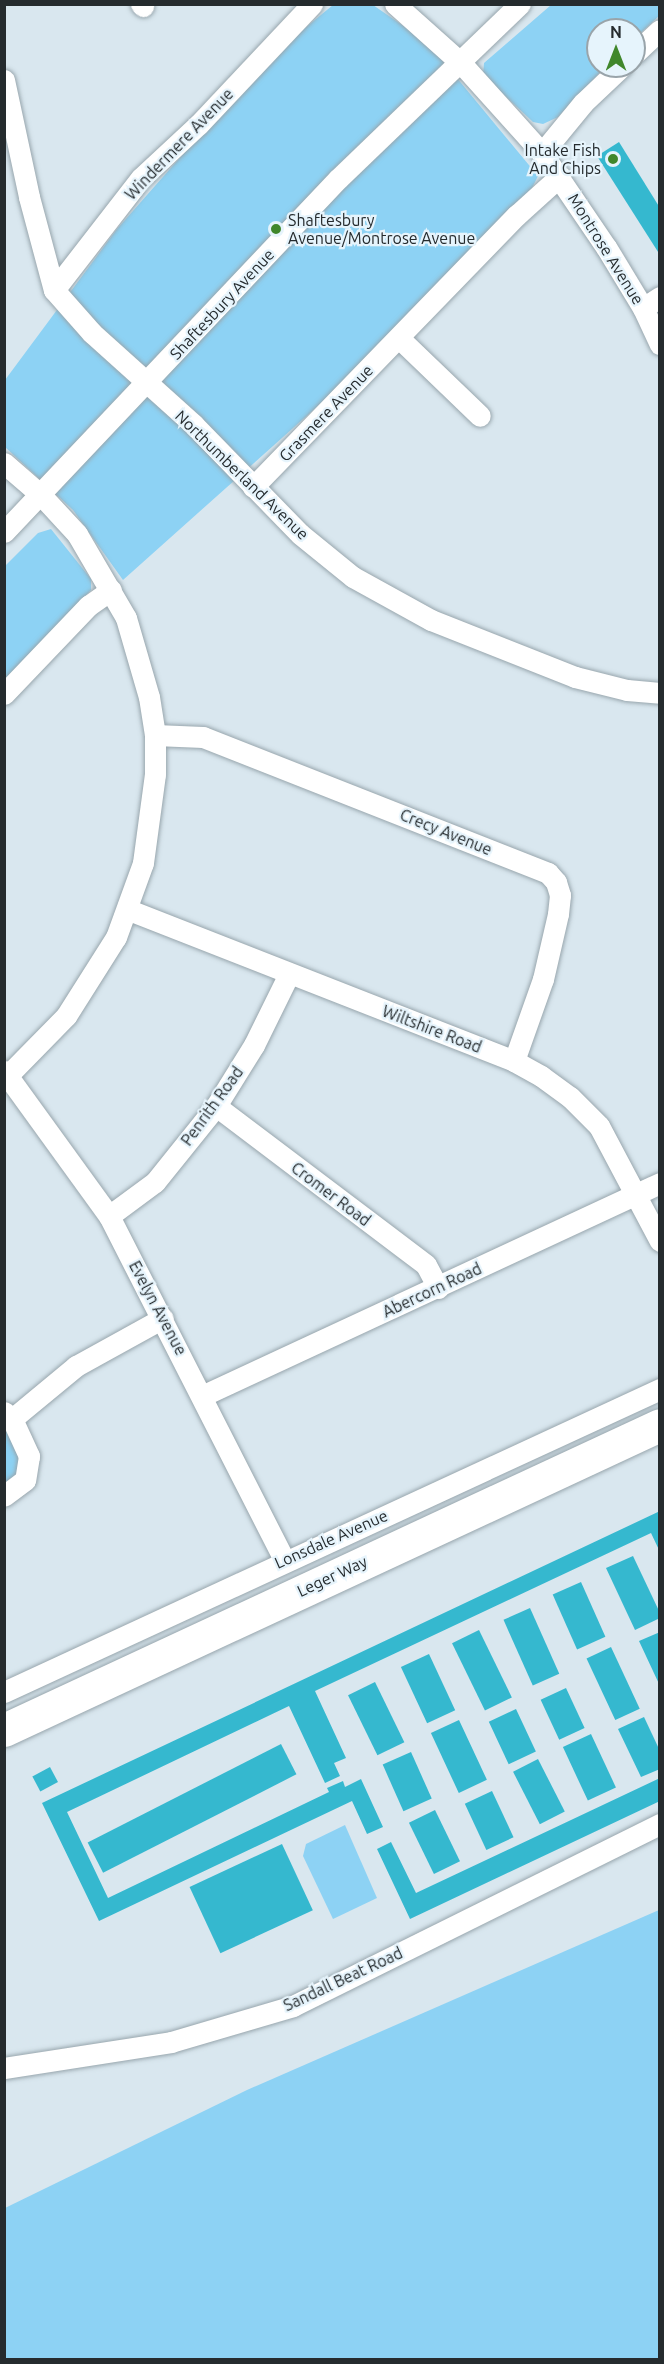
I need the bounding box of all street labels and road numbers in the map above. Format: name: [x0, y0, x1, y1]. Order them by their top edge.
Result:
street label: Windermere Avenue: [121, 84, 237, 204]
street label: Montrose Avenue: [564, 190, 648, 308]
street label: Shaftesbury Avenue: [166, 245, 278, 363]
street label: Grasmere Avenue: [275, 361, 377, 465]
street label: Northumberland Avenue: [171, 406, 313, 544]
street label: Crecy Avenue: [397, 805, 495, 859]
street label: Wiltshire Road: [380, 1001, 484, 1057]
street label: Penrith Road: [177, 1063, 247, 1149]
street label: Cromer Road: [288, 1158, 374, 1230]
street label: Evelyn Avenue: [125, 1258, 191, 1358]
street label: Abercorn Road: [379, 1259, 485, 1321]
street label: Lonsdale Avenue: [271, 1505, 391, 1573]
street label: Leger Way: [294, 1551, 370, 1601]
street label: Sandall Beat Road: [280, 1943, 406, 2015]

